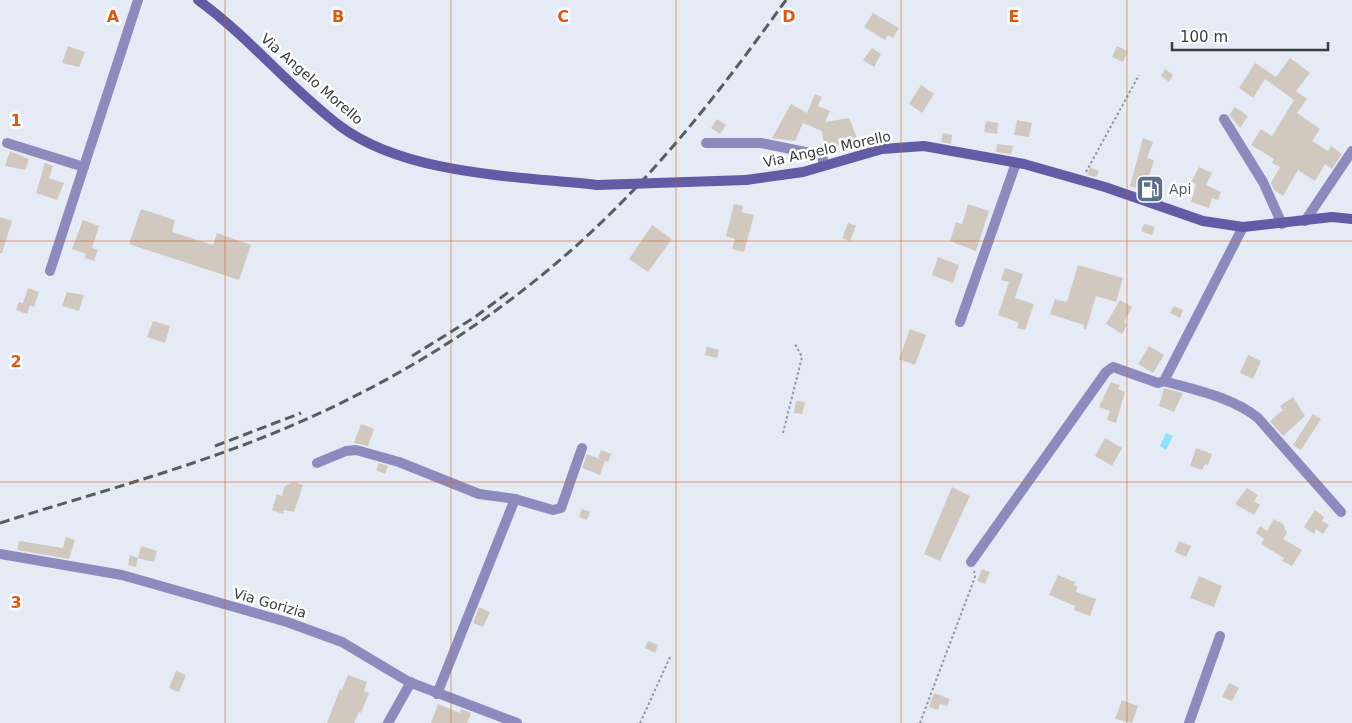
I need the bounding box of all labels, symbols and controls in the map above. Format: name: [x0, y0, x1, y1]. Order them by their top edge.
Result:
text: A: [107, 7, 120, 26]
text: B: [332, 7, 344, 26]
text: C: [557, 7, 569, 26]
text: D: [782, 7, 796, 26]
text: E: [1009, 7, 1019, 26]
scale bar: [1172, 20, 1328, 52]
text: 100 m: [1180, 28, 1228, 46]
street label: Via Angelo Morello: [258, 30, 366, 128]
text: 1: [10, 111, 22, 130]
street label: Via Angelo Morello: [762, 128, 892, 170]
fuel station icon: Api: [1135, 174, 1165, 204]
place label: Api: [1169, 181, 1191, 197]
text: 2: [10, 352, 22, 371]
street label: Via Gorizia: [232, 585, 308, 621]
text: 3: [10, 593, 22, 612]

